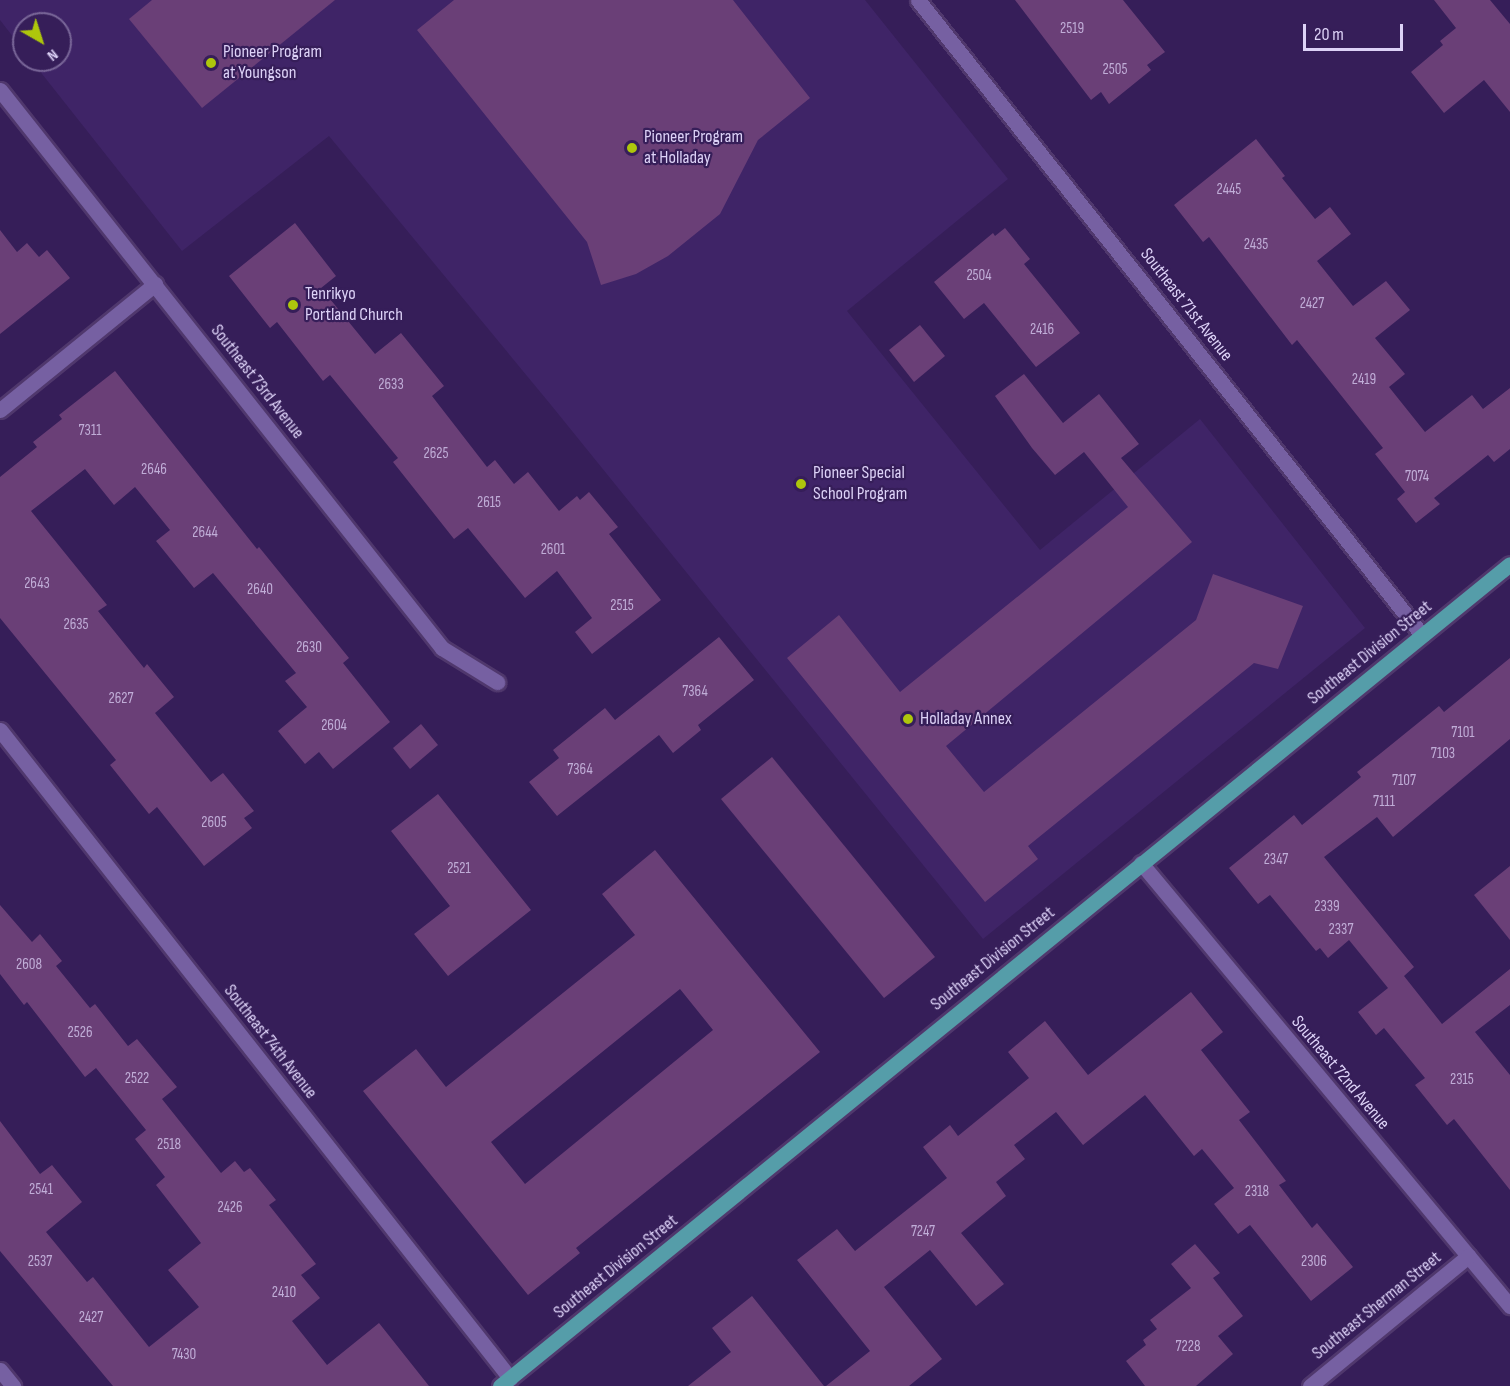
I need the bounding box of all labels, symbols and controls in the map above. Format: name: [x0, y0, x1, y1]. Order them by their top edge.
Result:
north arrow: [12, 12, 72, 72]
scale bar: [1306, 12, 1406, 50]
house number: 2519: [1060, 20, 1084, 38]
text: 20 m: [1314, 24, 1344, 45]
place label: Pioneer Program at Youngson: [223, 42, 322, 84]
text: N: [43, 45, 62, 65]
marker: Pioneer Program at Youngson: [204, 56, 218, 70]
house number: 2505: [1103, 61, 1127, 79]
place label: Pioneer Program at Holladay: [644, 127, 743, 170]
marker: Pioneer Program at Holladay: [625, 141, 639, 155]
house number: 2445: [1217, 181, 1241, 199]
house number: 2435: [1244, 236, 1268, 254]
street label: Southeast 71st Avenue: [1135, 244, 1237, 366]
house number: 2504: [966, 267, 992, 285]
place label: Tenrikyo Portland Church: [305, 284, 403, 326]
house number: 2427: [1300, 295, 1324, 313]
marker: Tenrikyo Portland Church: [286, 298, 300, 312]
street label: Southeast 73rd Avenue: [206, 321, 308, 443]
house number: 2416: [1030, 321, 1054, 339]
house number: 2419: [1352, 371, 1376, 389]
house number: 2633: [378, 376, 404, 394]
house number: 7311: [79, 422, 101, 440]
house number: 2625: [423, 445, 449, 463]
house number: 2646: [141, 461, 167, 479]
place label: Pioneer Special School Program: [813, 463, 907, 506]
house number: 7074: [1405, 468, 1429, 486]
marker: Pioneer Special School Program: [794, 477, 808, 491]
house number: 2615: [477, 494, 501, 512]
house number: 2644: [192, 524, 218, 542]
house number: 2601: [541, 541, 565, 559]
house number: 2643: [24, 575, 50, 593]
house number: 2640: [247, 581, 273, 599]
street label: Southeast Division Street: [1304, 596, 1436, 710]
house number: 2515: [610, 597, 634, 615]
house number: 2635: [63, 616, 89, 634]
house number: 2630: [296, 639, 322, 657]
house number: 7364: [682, 683, 708, 701]
house number: 2627: [108, 690, 134, 708]
place label: Holladay Annex: [920, 708, 1012, 730]
marker: Holladay Annex: [901, 712, 915, 726]
house number: 2604: [321, 717, 347, 735]
house number: 7101: [1451, 724, 1475, 742]
house number: 7103: [1431, 745, 1455, 763]
house number: 7364: [567, 761, 593, 779]
house number: 7107: [1392, 772, 1416, 790]
house number: 7111: [1373, 793, 1395, 811]
house number: 2605: [201, 814, 227, 832]
house number: 2347: [1264, 851, 1288, 869]
house number: 2521: [447, 860, 471, 878]
house number: 2339: [1314, 898, 1340, 916]
street label: Southeast Division Street: [927, 902, 1059, 1016]
house number: 2337: [1329, 921, 1353, 939]
house number: 2608: [16, 956, 42, 974]
street label: Southeast 74th Avenue: [219, 981, 321, 1103]
street label: Southeast 72nd Avenue: [1286, 1012, 1394, 1134]
house number: 2526: [68, 1024, 92, 1042]
house number: 2522: [125, 1070, 149, 1088]
house number: 2315: [1450, 1071, 1474, 1089]
house number: 2518: [157, 1136, 181, 1154]
house number: 2541: [29, 1181, 53, 1199]
house number: 2318: [1245, 1183, 1269, 1201]
house number: 2426: [217, 1199, 243, 1217]
street label: Southeast Division Street: [550, 1210, 682, 1324]
house number: 7247: [911, 1223, 935, 1241]
street label: Southeast Sherman Street: [1308, 1247, 1446, 1365]
house number: 2537: [28, 1253, 52, 1271]
house number: 2306: [1301, 1253, 1327, 1271]
house number: 2410: [272, 1284, 296, 1302]
house number: 2427: [79, 1309, 103, 1327]
house number: 7228: [1176, 1338, 1200, 1356]
house number: 7430: [172, 1346, 196, 1364]

